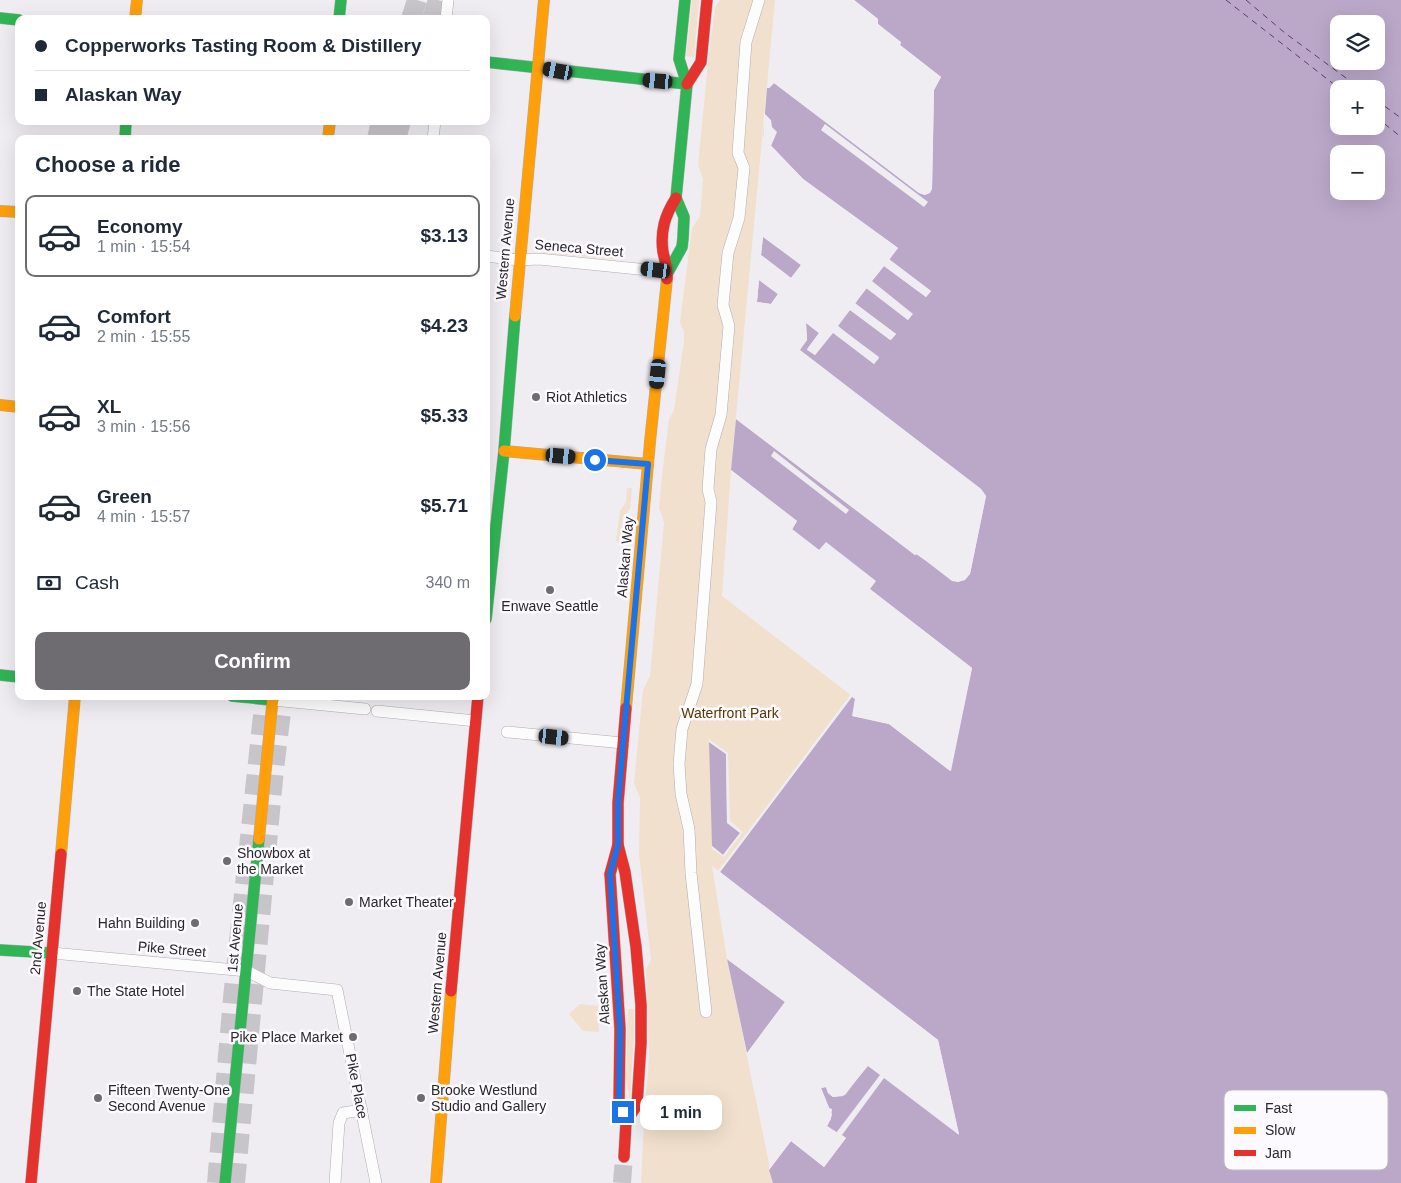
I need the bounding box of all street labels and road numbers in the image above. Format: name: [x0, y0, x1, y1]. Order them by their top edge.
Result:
street label: Western Avenue: [493, 197, 517, 301]
street label: Seneca Street: [534, 236, 624, 260]
street label: Alaskan Way: [613, 516, 637, 598]
street label: 2nd Avenue: [27, 900, 49, 975]
street label: 1st Avenue: [224, 903, 246, 973]
street label: Western Avenue: [425, 931, 449, 1035]
street label: Pike Street: [137, 938, 207, 960]
street label: Alaskan Way: [591, 943, 613, 1025]
street label: Pike Place: [343, 1052, 371, 1120]

